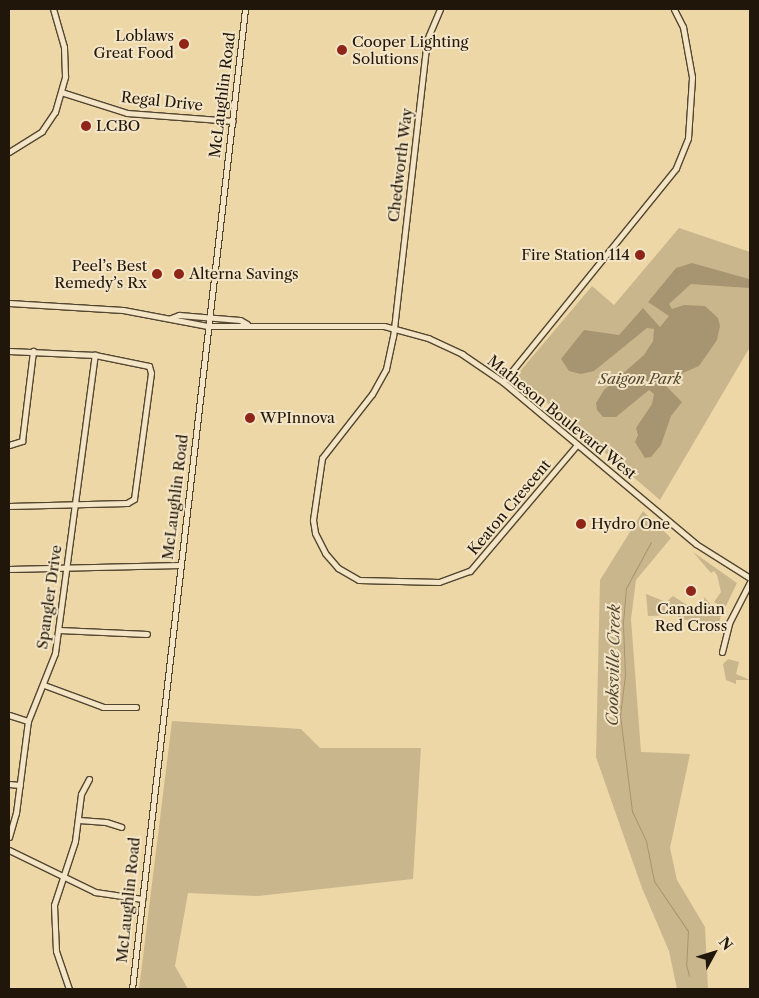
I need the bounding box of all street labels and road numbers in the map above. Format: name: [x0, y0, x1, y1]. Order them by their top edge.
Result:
street label: McLaughlin Road: [205, 31, 239, 159]
street label: Regal Drive: [120, 88, 204, 114]
street label: Chedworth Way: [384, 107, 416, 223]
street label: Matheson Boulevard West: [484, 351, 640, 483]
street label: McLaughlin Road: [158, 433, 192, 561]
street label: Keaton Crescent: [464, 456, 554, 558]
street label: Spangler Drive: [33, 543, 65, 651]
street label: McLaughlin Road: [112, 836, 144, 964]

